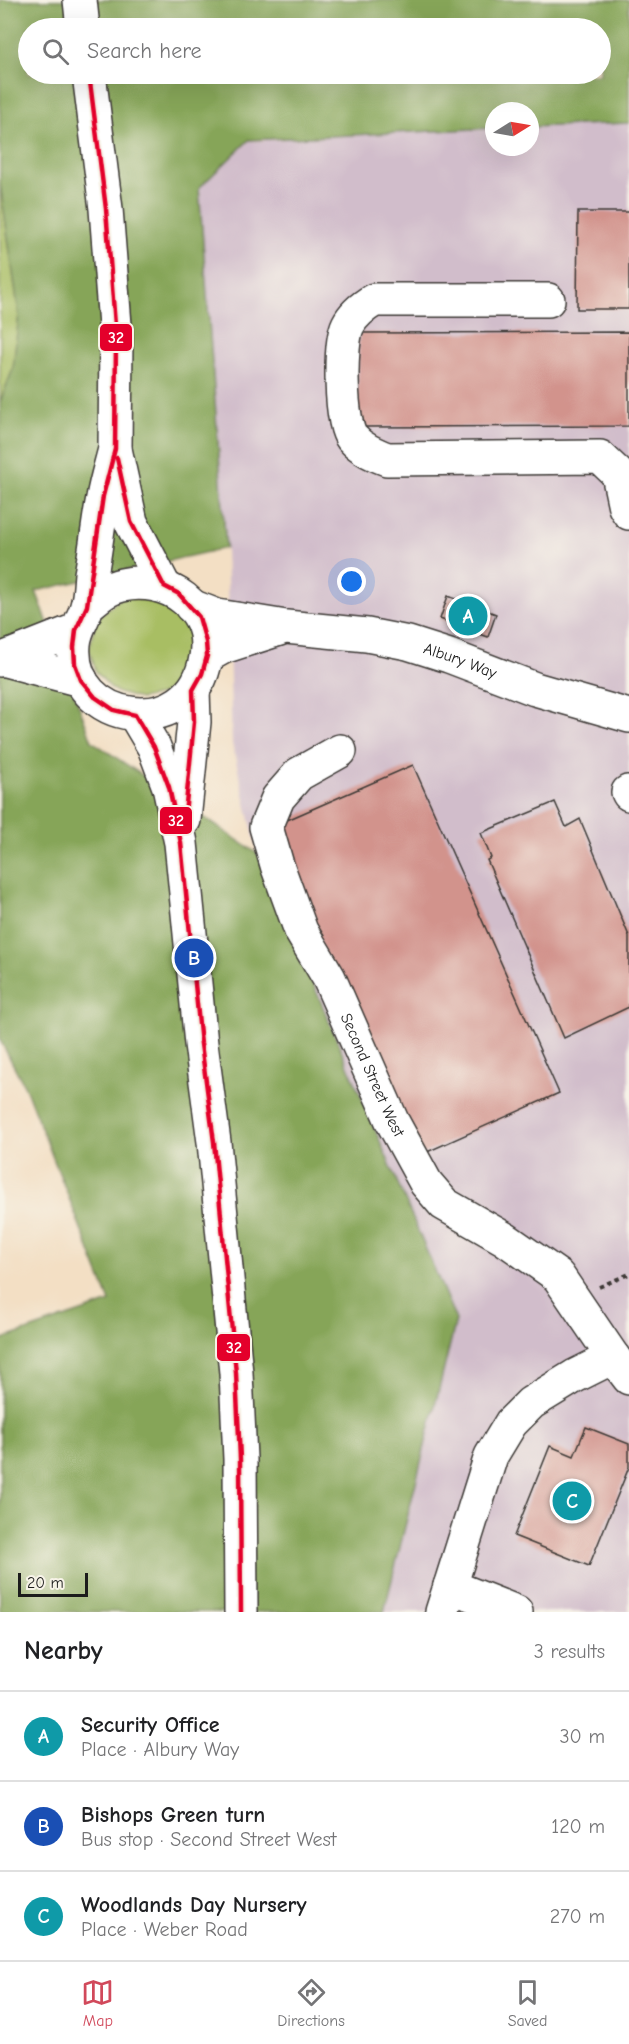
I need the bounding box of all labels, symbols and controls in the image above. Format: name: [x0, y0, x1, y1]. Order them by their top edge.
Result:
search box: [18, 18, 611, 84]
icon: search: [39, 35, 72, 68]
text: Search here: [87, 38, 202, 64]
north arrow: [485, 102, 539, 156]
line badge: 32: [99, 323, 133, 352]
text: 32: [108, 329, 124, 347]
your location: [337, 567, 366, 596]
pin: A: [448, 594, 488, 638]
street label: Albury Way: [421, 639, 500, 683]
line badge: 32: [159, 806, 193, 835]
text: 32: [168, 812, 184, 830]
pin: B: [174, 936, 214, 980]
street label: Second Street West: [337, 1011, 408, 1140]
line badge: 32: [216, 1333, 251, 1362]
text: 32: [226, 1339, 242, 1357]
pin: C: [552, 1478, 592, 1524]
scale bar: [18, 1570, 88, 1598]
text: 20 m: [27, 1574, 64, 1592]
text: Nearby: [24, 1636, 103, 1666]
text: 3 results: [534, 1640, 605, 1663]
text: Security Office: [81, 1712, 220, 1738]
text: A: [38, 1725, 49, 1748]
text: 30 m: [559, 1725, 605, 1748]
text: Place · Albury Way: [81, 1738, 239, 1761]
text: Bishops Green turn: [81, 1802, 265, 1828]
text: B: [37, 1815, 50, 1838]
text: 120 m: [551, 1815, 605, 1838]
text: Bus stop · Second Street West: [81, 1828, 337, 1851]
text: Woodlands Day Nursery: [81, 1892, 306, 1918]
text: C: [37, 1905, 50, 1928]
text: 270 m: [550, 1905, 605, 1928]
text: Place · Weber Road: [81, 1918, 248, 1941]
tab: Map: [81, 1976, 114, 2030]
tab: Directions: [277, 1976, 345, 2030]
tab: Saved: [508, 1976, 548, 2030]

